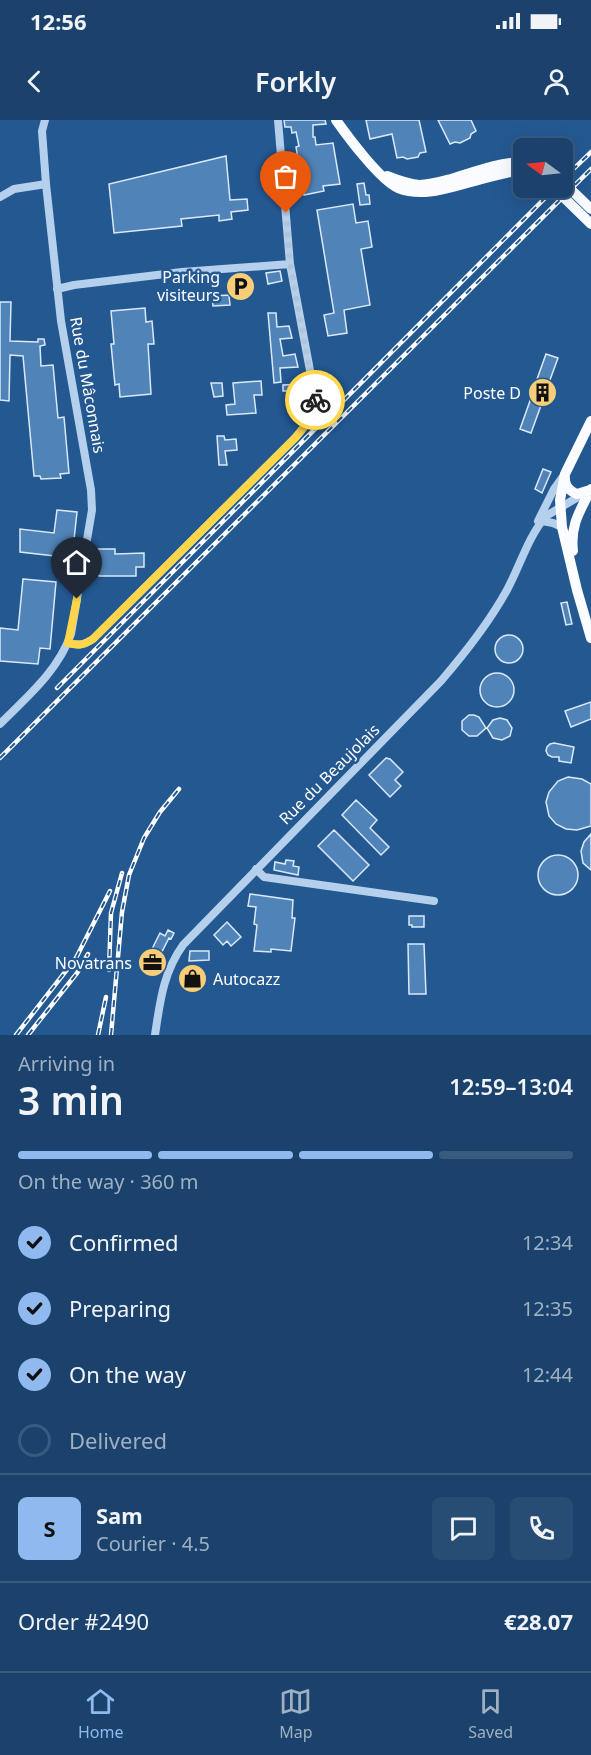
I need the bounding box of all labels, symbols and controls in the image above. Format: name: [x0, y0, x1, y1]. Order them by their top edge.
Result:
text: 12:56: [30, 6, 87, 36]
text: Forkly: [255, 63, 336, 100]
icon: back: [18, 65, 51, 98]
icon: person: [540, 65, 573, 98]
north arrow: [513, 138, 573, 198]
map controls: [513, 138, 573, 198]
pin: [260, 151, 311, 213]
icon: bag: [269, 160, 302, 193]
place label: Parking visiteurs: [157, 266, 220, 306]
parking icon: Parking visiteurs: [225, 270, 257, 302]
street label: Rue du Mâconnais: [65, 315, 111, 455]
courier: [285, 370, 345, 430]
building icon: Poste D: [526, 377, 558, 409]
place label: Poste D: [463, 382, 521, 404]
icon: bike: [299, 384, 332, 417]
pin: [51, 537, 102, 599]
icon: home: [60, 546, 93, 579]
street label: Rue du Beaujolais: [274, 719, 384, 829]
office icon: Novatrans: [137, 947, 169, 979]
place label: Novatrans: [55, 952, 132, 974]
shop icon: Autocazz: [176, 963, 208, 995]
place label: Autocazz: [213, 968, 280, 990]
text: Arriving in: [18, 1050, 115, 1077]
text: 12:59–13:04: [449, 1071, 573, 1101]
text: 3 min: [18, 1073, 124, 1126]
text: On the way · 360 m: [18, 1168, 198, 1195]
icon: check: [18, 1226, 51, 1259]
text: Confirmed: [69, 1227, 179, 1257]
text: 12:34: [522, 1229, 573, 1256]
icon: check: [18, 1292, 51, 1325]
text: Preparing: [69, 1293, 171, 1323]
text: 12:35: [522, 1295, 573, 1322]
icon: check: [18, 1358, 51, 1391]
text: On the way: [69, 1359, 186, 1389]
text: 12:44: [522, 1361, 573, 1388]
text: Delivered: [69, 1425, 167, 1455]
button: chat: [432, 1497, 495, 1560]
button: phone: [510, 1497, 573, 1560]
text: Sam: [96, 1500, 143, 1530]
text: S: [43, 1513, 56, 1543]
text: Courier · 4.5: [96, 1530, 210, 1557]
text: Order #2490: [18, 1606, 149, 1636]
text: €28.07: [504, 1606, 573, 1636]
tab: Home: [78, 1685, 123, 1743]
tab: Map: [279, 1685, 313, 1743]
tab: Saved: [468, 1685, 513, 1743]

